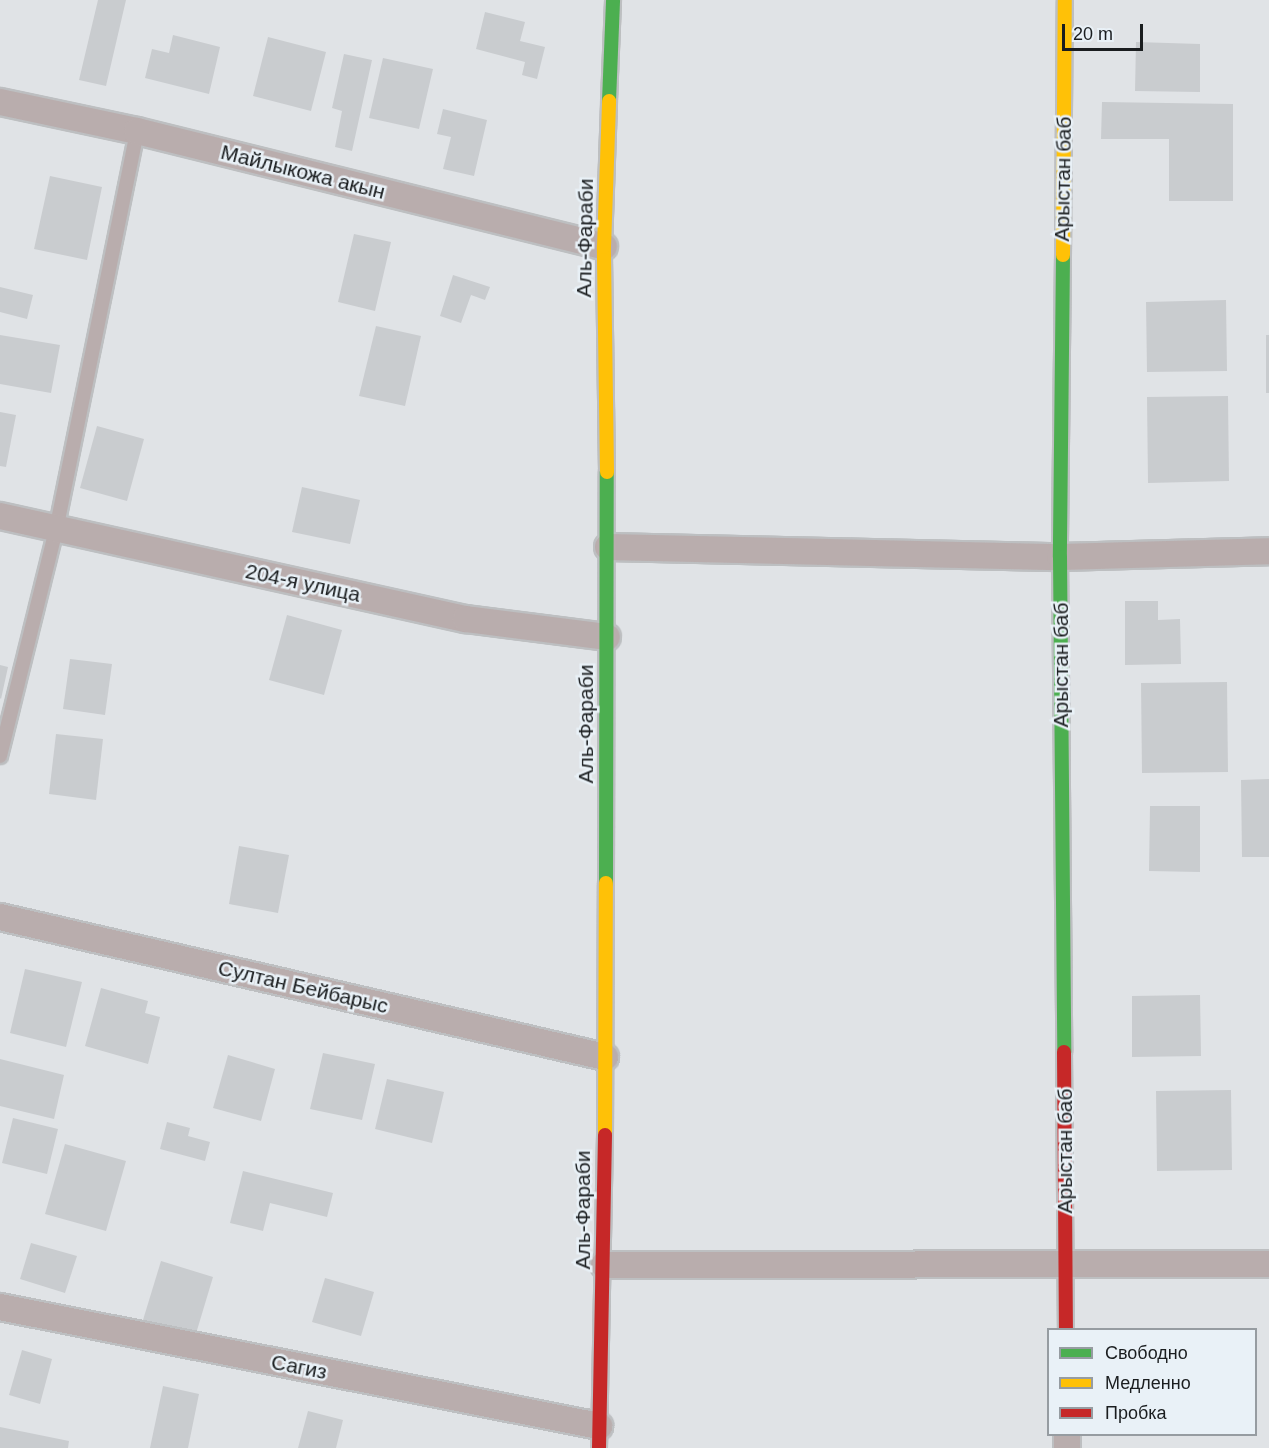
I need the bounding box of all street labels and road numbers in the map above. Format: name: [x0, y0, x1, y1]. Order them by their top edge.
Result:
street label: Арыстан баб: [1049, 116, 1077, 242]
street label: Майлыкожа акын: [218, 139, 388, 205]
street label: Аль-Фараби: [571, 178, 599, 298]
street label: 204-я улица: [243, 559, 363, 607]
street label: Арыстан баб: [1048, 602, 1074, 728]
street label: Аль-Фараби: [573, 665, 599, 783]
street label: Султан Бейбарыс: [216, 955, 390, 1019]
street label: Арыстан баб: [1052, 1088, 1078, 1214]
street label: Аль-Фараби: [570, 1151, 596, 1269]
street label: Сагиз: [269, 1349, 329, 1385]

